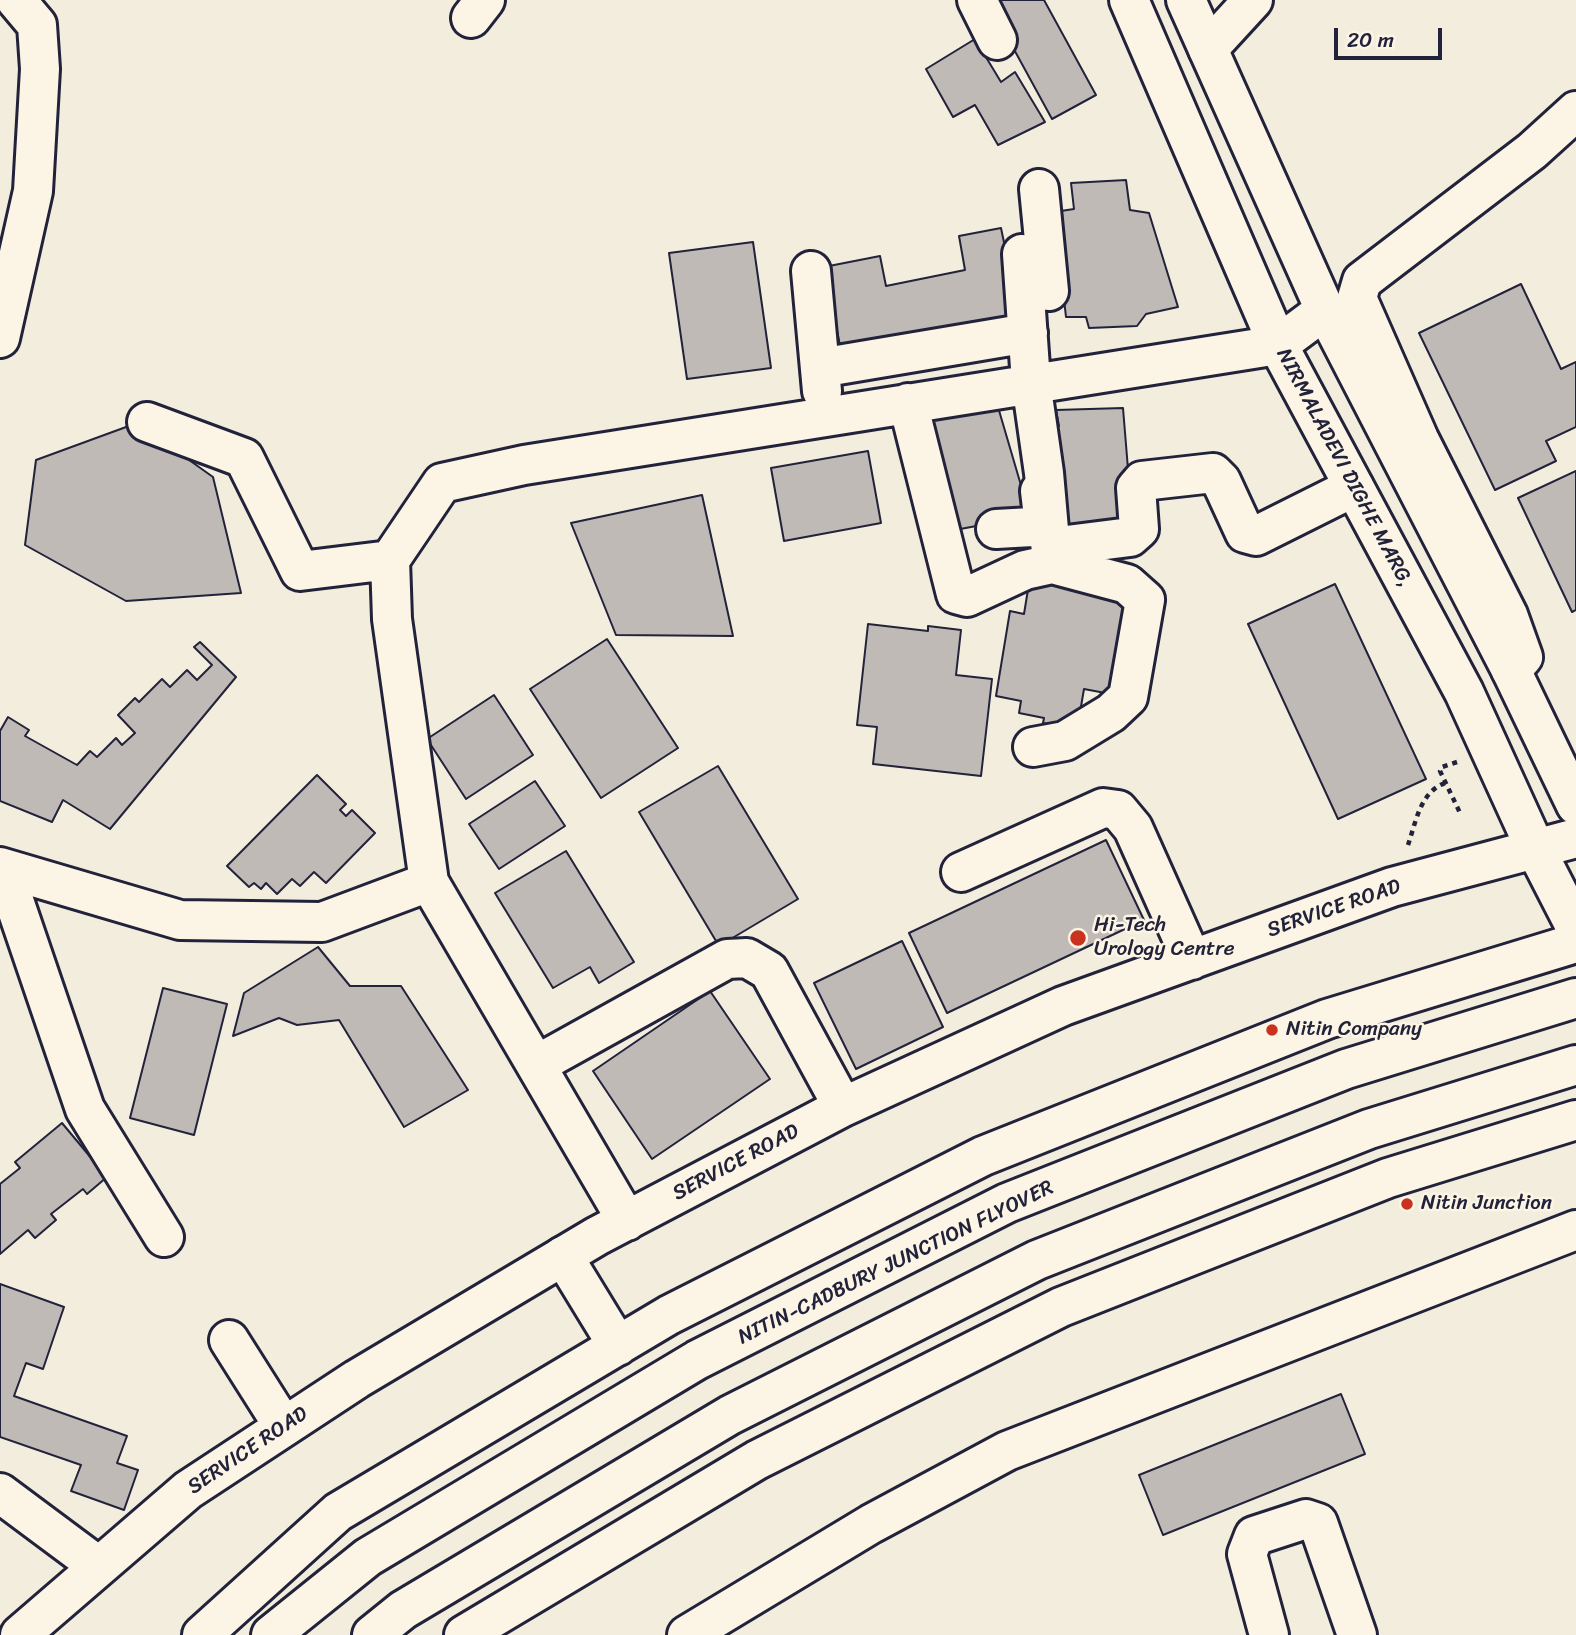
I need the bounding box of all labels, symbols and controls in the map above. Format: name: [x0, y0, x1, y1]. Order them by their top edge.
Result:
scale bar: [1338, 14, 1446, 58]
text: 20 m: [1347, 21, 1394, 59]
street label: NIRMALADEVI DIGHE MARG,: [1270, 344, 1418, 592]
street label: SERVICE ROAD: [1264, 874, 1404, 944]
place label: Hi-Tech Urology Centre: [1094, 913, 1235, 963]
marker: Hi-Tech Urology Centre: [1068, 928, 1088, 948]
place label: Nitin Company: [1286, 1017, 1422, 1043]
marker: Nitin Company: [1264, 1022, 1280, 1038]
street label: SERVICE ROAD: [669, 1119, 803, 1207]
street label: NITIN-CADBURY JUNCTION FLYOVER: [734, 1175, 1058, 1351]
place label: Nitin Junction: [1421, 1191, 1552, 1217]
marker: Nitin Junction: [1399, 1196, 1415, 1212]
street label: SERVICE ROAD: [183, 1402, 313, 1500]

